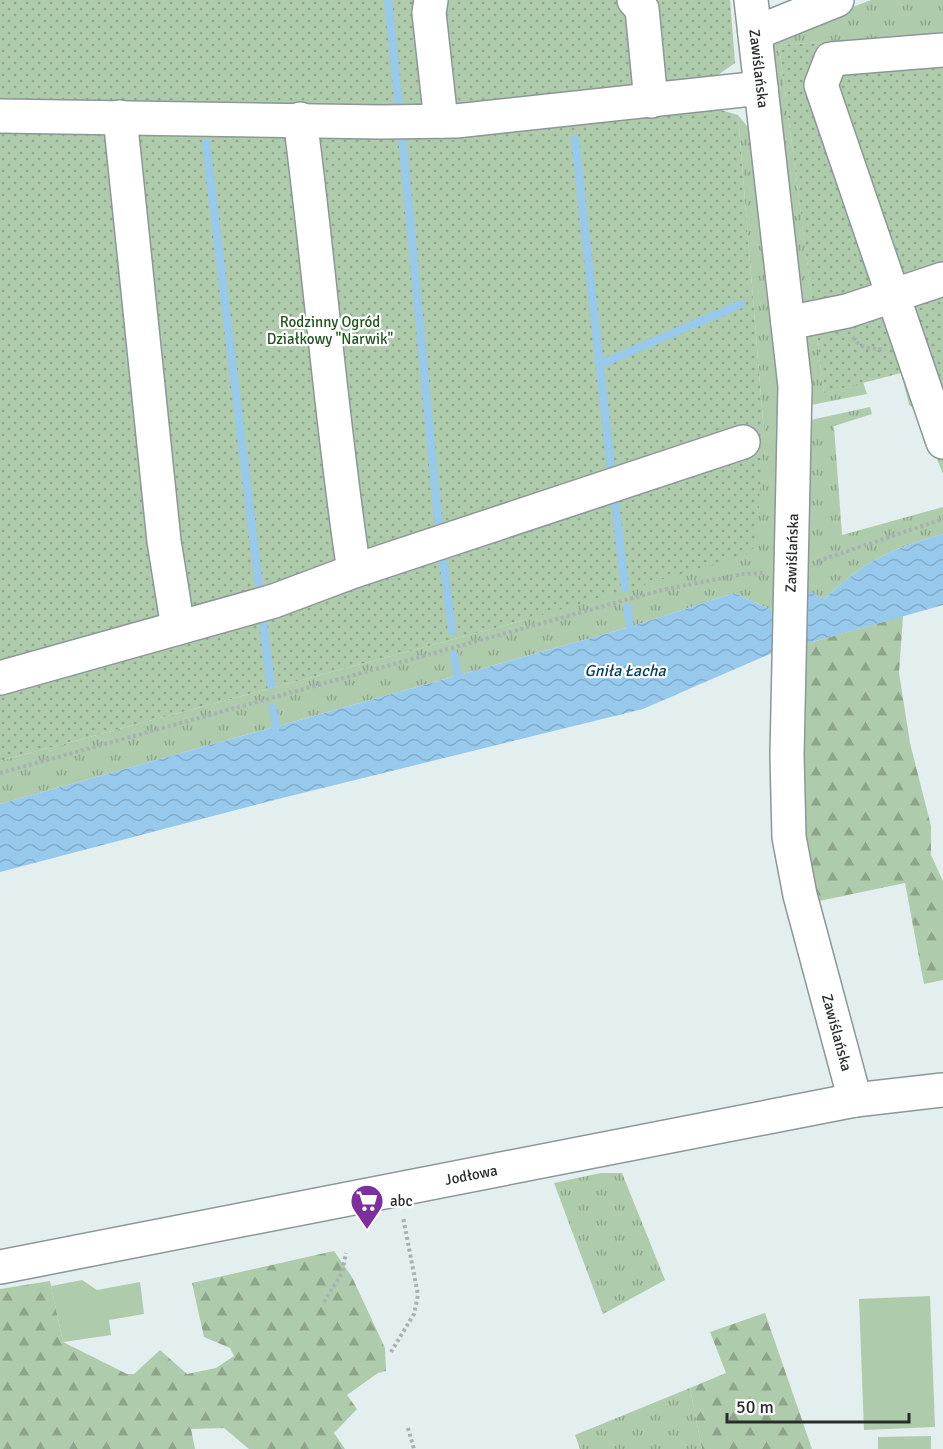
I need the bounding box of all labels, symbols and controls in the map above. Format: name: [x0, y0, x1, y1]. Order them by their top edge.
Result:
street label: Zawiślańska: [745, 28, 772, 109]
park label: Rodzinny Ogród Działkowy "Narwik": [267, 313, 394, 348]
street label: Zawiślańska: [782, 513, 802, 593]
water label: Gniła Łacha: [584, 661, 666, 681]
street label: Zawiślańska: [818, 992, 856, 1073]
street label: Jodłowa: [443, 1161, 499, 1189]
supermarket icon: abc: [349, 1183, 385, 1230]
place label: abc: [390, 1192, 413, 1210]
scale bar: [727, 1386, 908, 1424]
text: 50 m: [736, 1396, 774, 1418]

